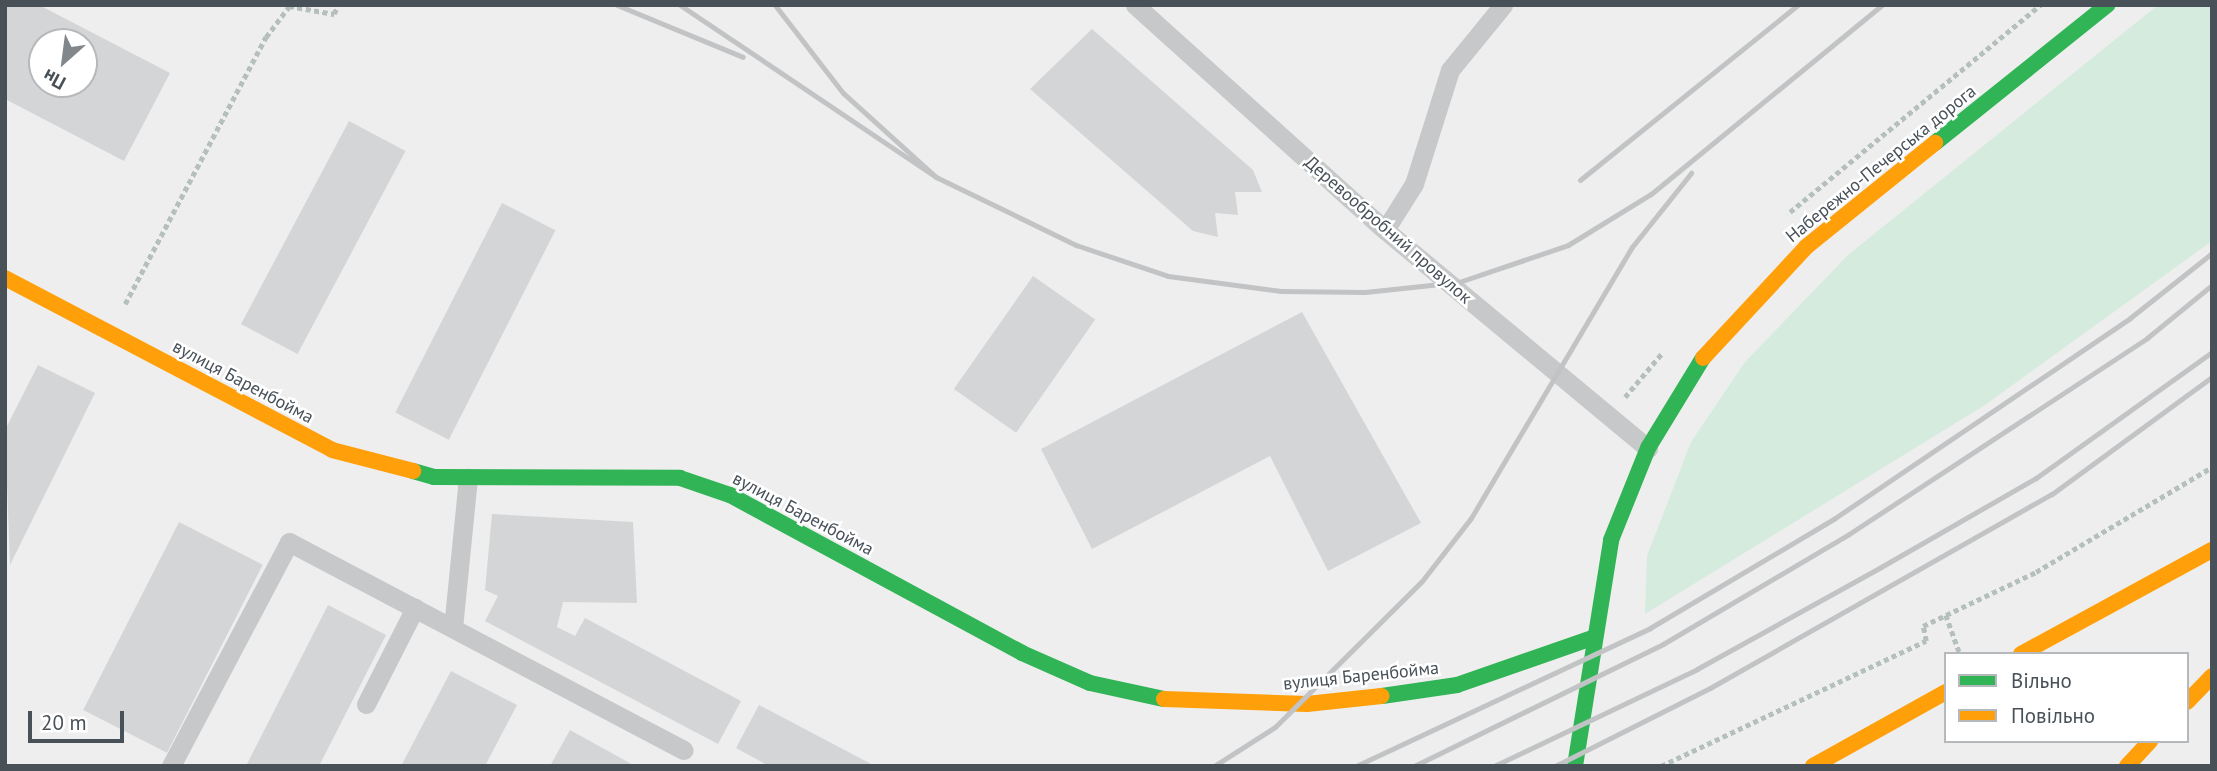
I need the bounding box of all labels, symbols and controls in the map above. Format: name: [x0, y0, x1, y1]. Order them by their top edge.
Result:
north arrow: [28, 28, 98, 98]
text: Пн: [39, 64, 70, 96]
street label: Набережно-Печерська дорога: [1782, 81, 1980, 247]
street label: Деревообробний провулок: [1300, 152, 1476, 308]
street label: вулиця Баренбойма: [169, 336, 317, 428]
street label: вулиця Баренбойма: [729, 468, 877, 560]
legend: [1944, 652, 2189, 743]
street label: вулиця Баренбойма: [1282, 657, 1440, 695]
text: Вільно: [2011, 667, 2072, 694]
scale bar: [32, 698, 128, 742]
text: Повільно: [2011, 702, 2095, 729]
text: 20 m: [41, 709, 87, 736]

